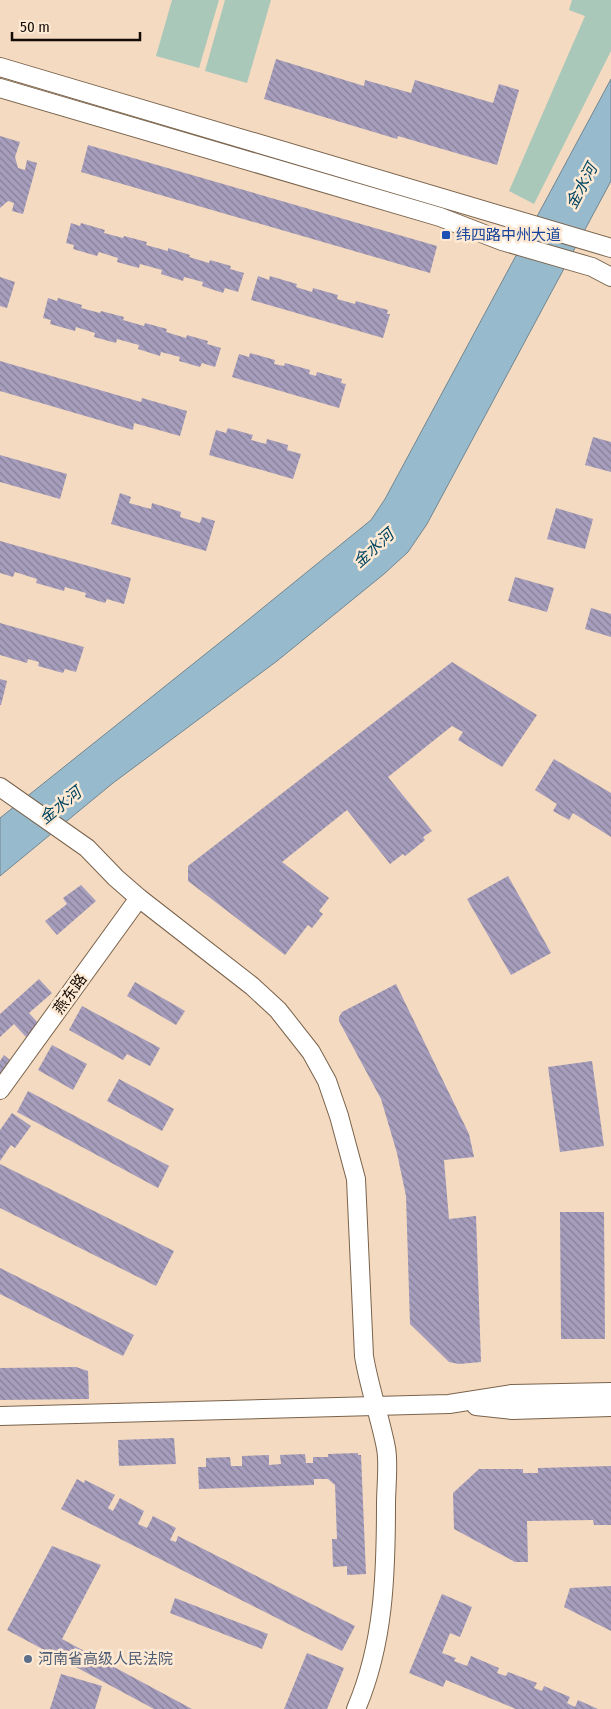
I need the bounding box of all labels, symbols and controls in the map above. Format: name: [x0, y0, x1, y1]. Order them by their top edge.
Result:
scale bar: [12, 10, 140, 42]
text: 50 m: [20, 18, 50, 36]
water label: 金水河: [562, 158, 603, 212]
place label: 纬四路中州大道: [456, 226, 561, 244]
marker: 纬四路中州大道: [440, 229, 452, 241]
water label: 金水河: [349, 523, 400, 571]
water label: 金水河: [36, 781, 87, 828]
street label: 燕东路: [49, 971, 91, 1017]
place label: 河南省高级人民法院: [38, 1650, 173, 1668]
marker: 河南省高级人民法院: [22, 1653, 34, 1665]

